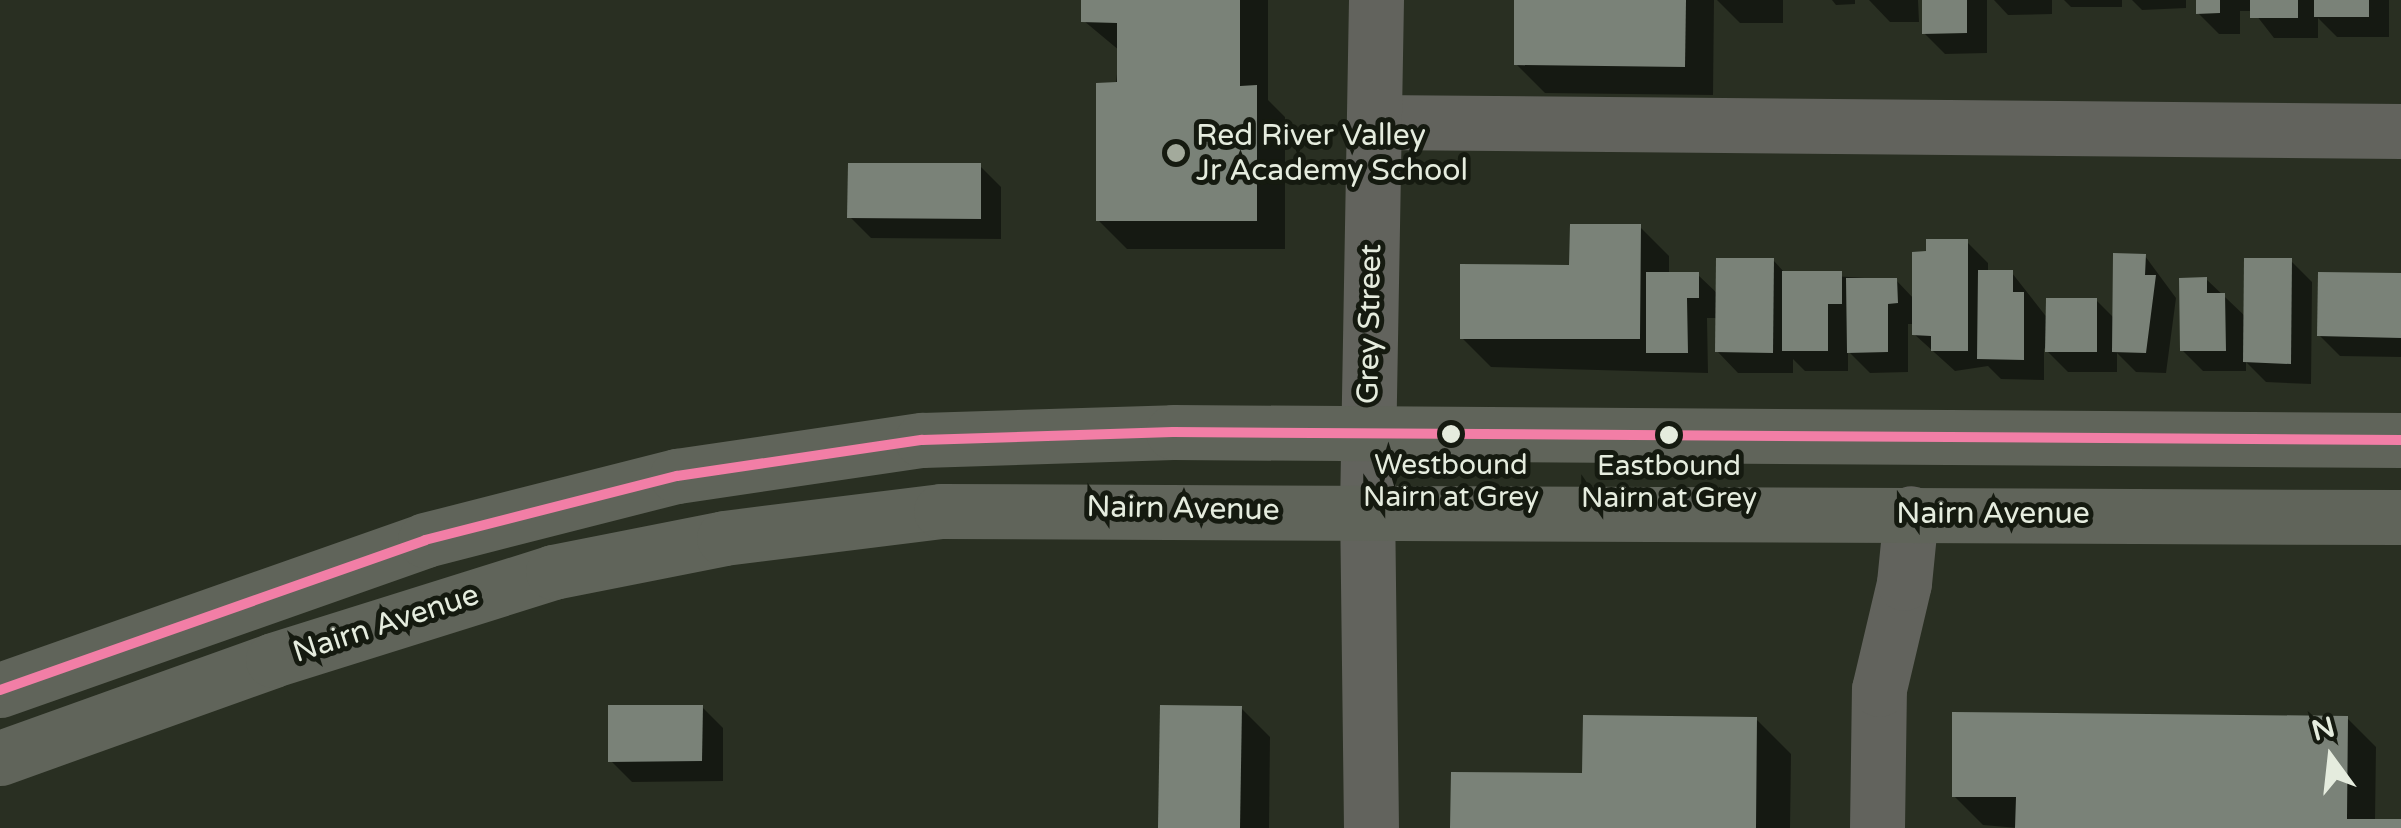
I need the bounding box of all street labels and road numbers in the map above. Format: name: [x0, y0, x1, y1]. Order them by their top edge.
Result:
street label: Grey Street: [1351, 244, 1389, 404]
street label: Nairn Avenue: [1086, 489, 1280, 529]
street label: Nairn Avenue: [1896, 496, 2090, 532]
street label: Nairn Avenue: [288, 577, 484, 671]

